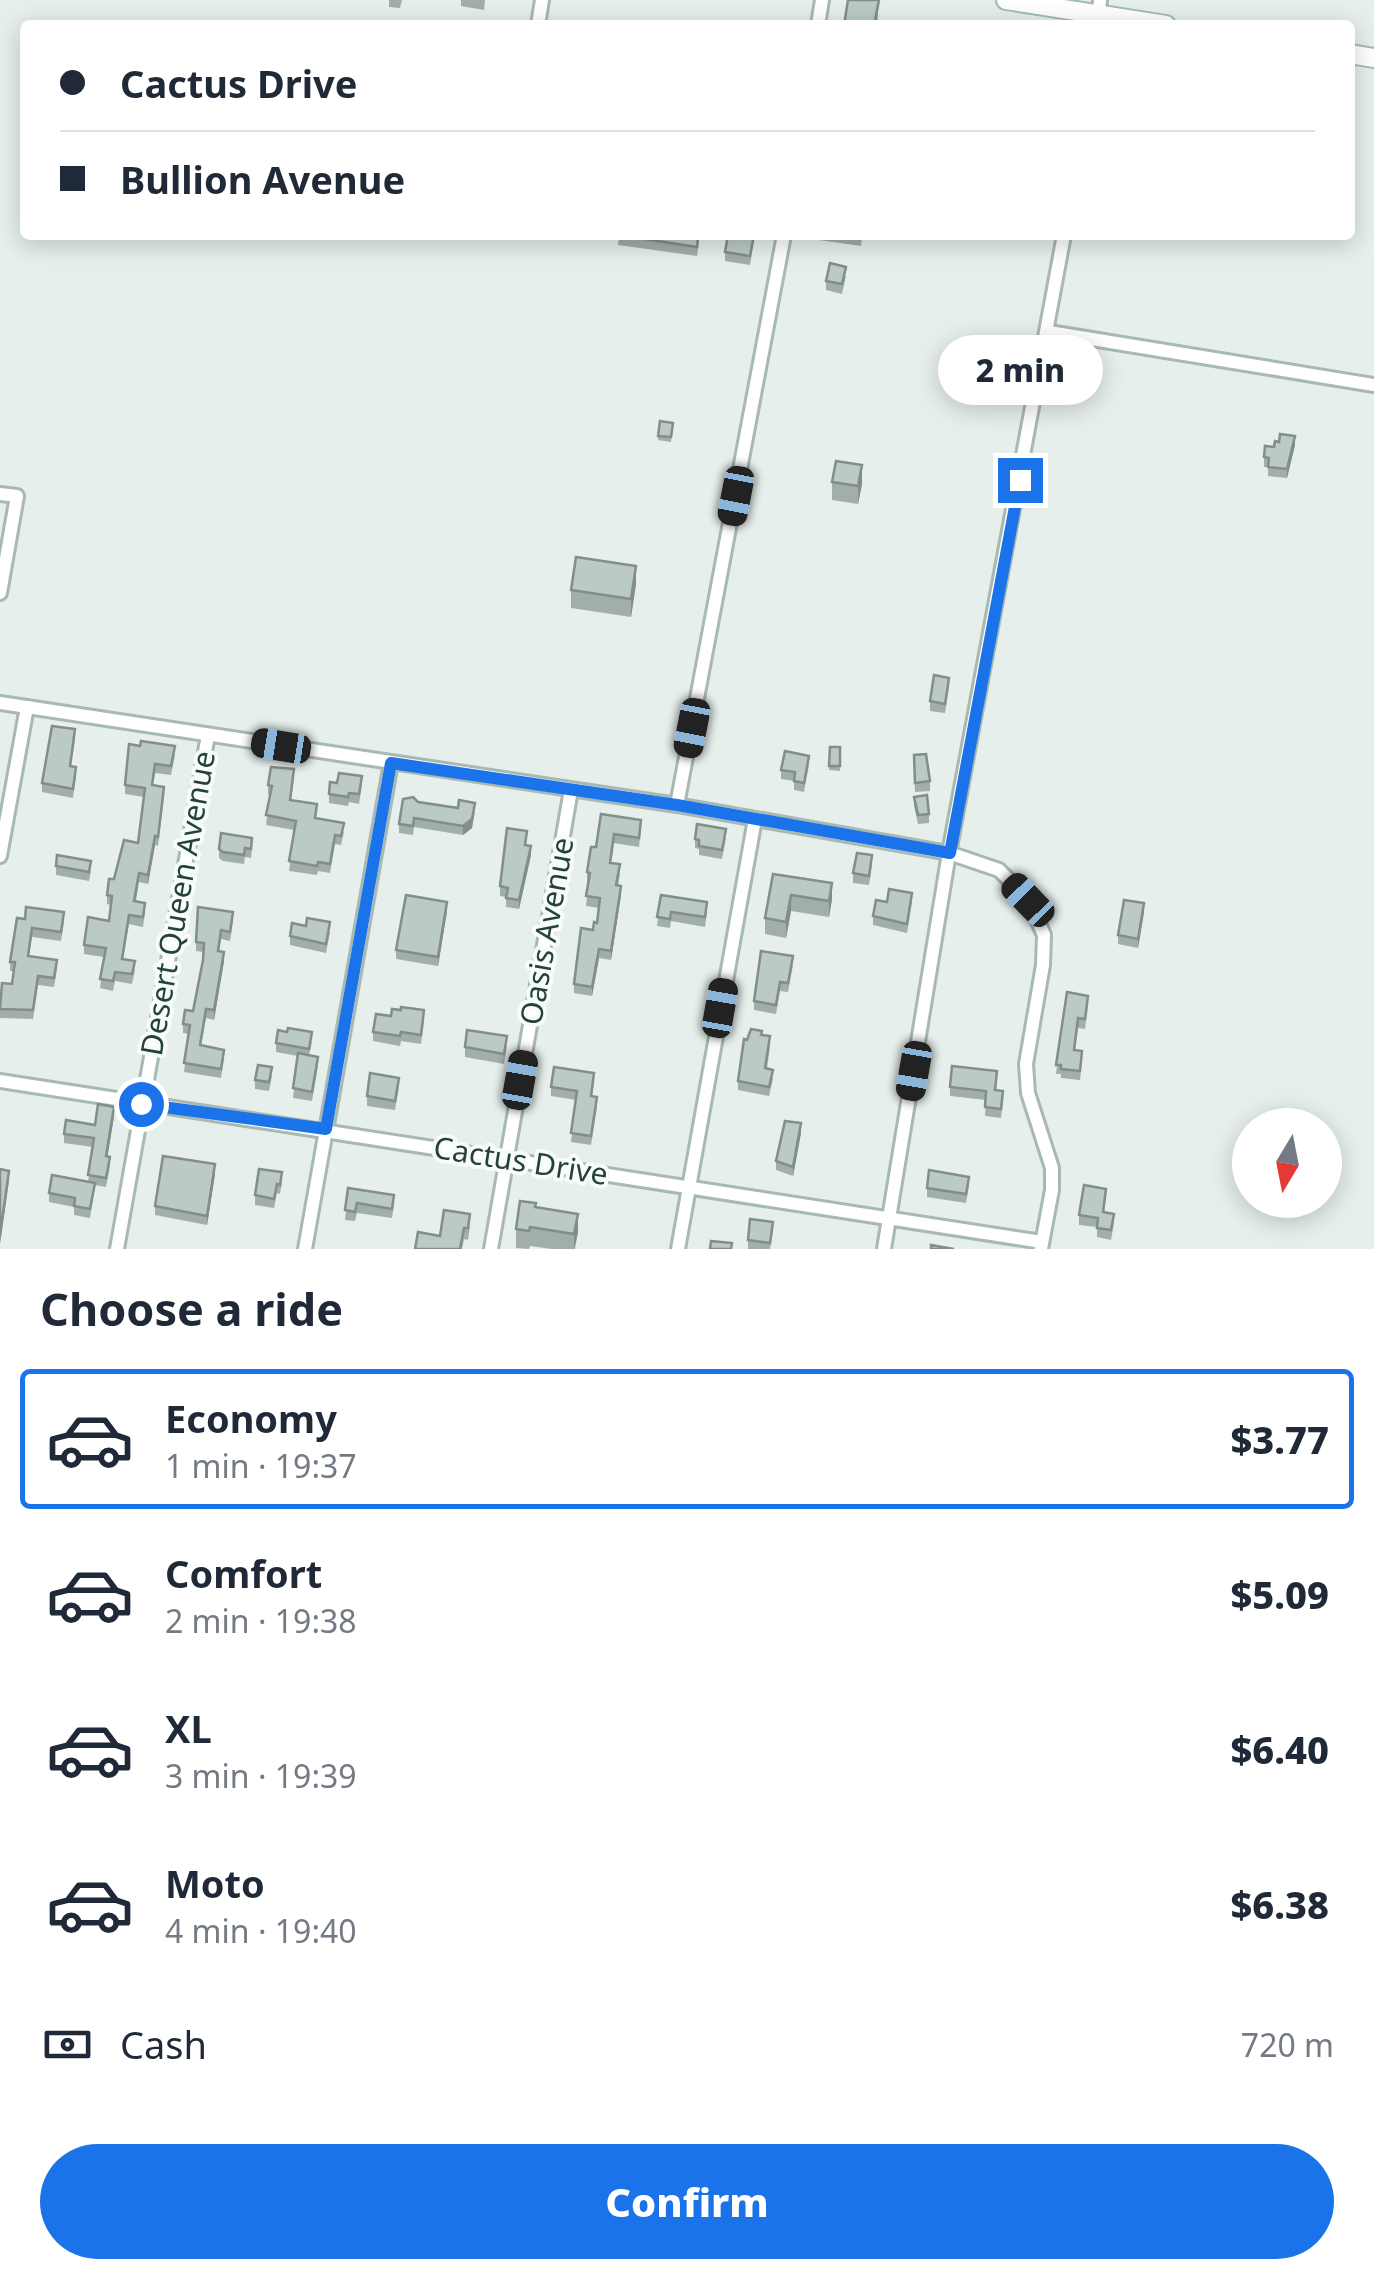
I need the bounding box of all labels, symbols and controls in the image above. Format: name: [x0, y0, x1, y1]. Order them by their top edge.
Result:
text: Cactus Drive: [120, 57, 357, 109]
text: Bullion Avenue: [120, 153, 405, 205]
callout: 2 min: [938, 335, 1102, 405]
text: 2 min: [976, 348, 1065, 391]
route end: [998, 458, 1043, 503]
car: [716, 464, 756, 528]
car: [672, 696, 712, 760]
car: [249, 726, 313, 766]
street label: Desert Queen Avenue: [130, 747, 224, 1059]
street label: Oasis Avenue: [509, 834, 583, 1028]
car: [996, 868, 1060, 932]
car: [700, 976, 740, 1040]
car: [894, 1039, 934, 1103]
car: [500, 1048, 540, 1112]
route start: [119, 1082, 164, 1127]
north arrow: [1232, 1108, 1342, 1218]
map controls: [1232, 1108, 1342, 1218]
street label: Cactus Drive: [431, 1126, 611, 1194]
text: Choose a ride: [40, 1278, 343, 1339]
text: Economy: [165, 1392, 337, 1444]
icon: car: [45, 1394, 135, 1484]
text: $3.77: [1230, 1413, 1329, 1465]
text: 1 min · 19:37: [165, 1444, 357, 1487]
text: Comfort: [165, 1547, 322, 1599]
icon: car: [45, 1549, 135, 1639]
text: $5.09: [1230, 1568, 1329, 1620]
text: 2 min · 19:38: [165, 1599, 357, 1642]
text: XL: [165, 1702, 212, 1754]
icon: car: [45, 1704, 135, 1794]
text: $6.40: [1230, 1723, 1329, 1775]
text: 3 min · 19:39: [165, 1754, 357, 1797]
text: Moto: [165, 1857, 265, 1909]
icon: car: [45, 1859, 135, 1949]
text: $6.38: [1230, 1878, 1329, 1930]
text: 4 min · 19:40: [165, 1909, 357, 1952]
icon: cash: [40, 2017, 95, 2072]
text: Cash: [120, 2018, 207, 2070]
text: 720 m: [1241, 2023, 1334, 2066]
button: Confirm: [40, 2144, 1334, 2259]

